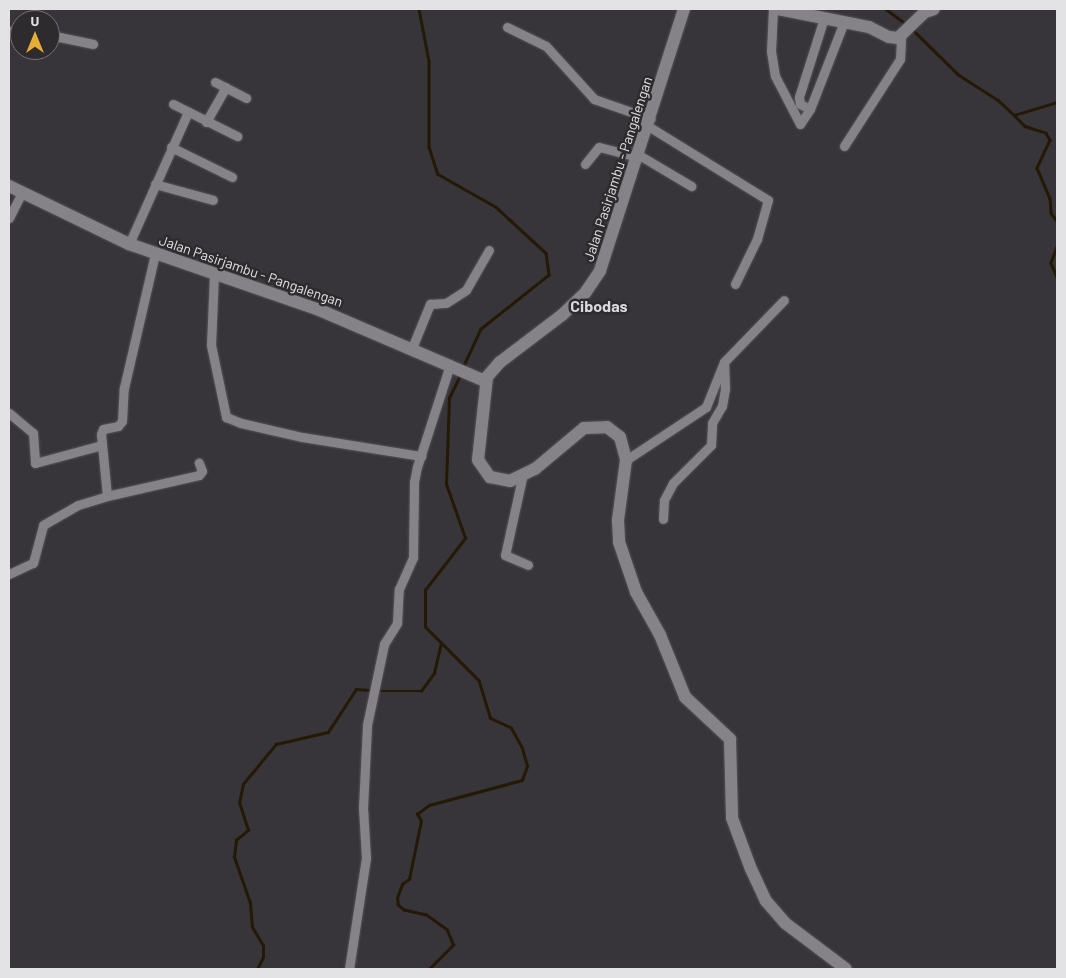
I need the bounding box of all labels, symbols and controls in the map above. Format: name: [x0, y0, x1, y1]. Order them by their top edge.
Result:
north arrow: [10, 10, 60, 60]
text: U: [31, 12, 39, 29]
street label: Jalan Pasirjambu - Pangalengan: [580, 75, 656, 263]
street label: Jalan Pasirjambu - Pangalengan: [157, 232, 345, 310]
district label: Cibodas: [570, 296, 628, 316]

